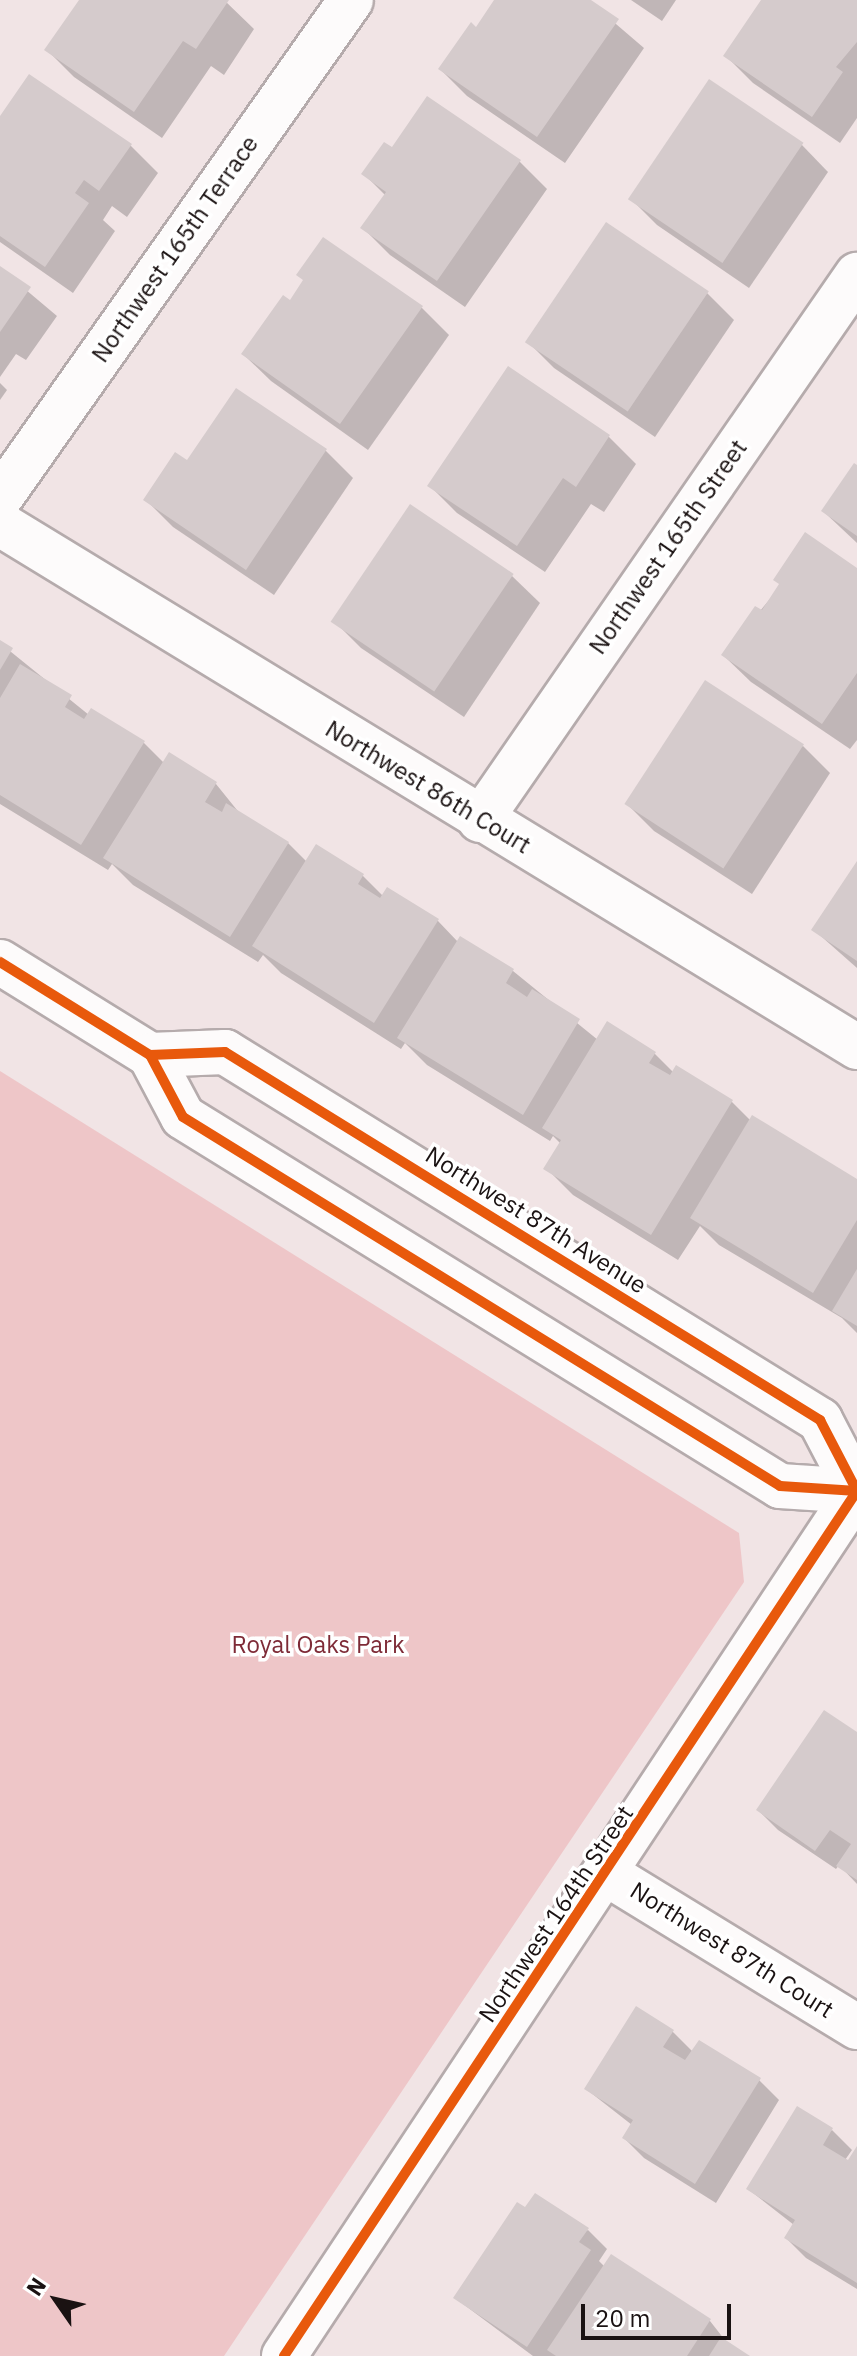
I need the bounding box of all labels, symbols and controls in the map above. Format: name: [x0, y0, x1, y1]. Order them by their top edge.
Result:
street label: Northwest 165th Terrace: [86, 130, 264, 368]
street label: Northwest 165th Street: [583, 434, 753, 660]
street label: Northwest 86th Court: [320, 714, 536, 860]
street label: Northwest 87th Avenue: [420, 1140, 652, 1300]
park label: Royal Oaks Park: [231, 1631, 405, 1659]
street label: Northwest 164th Street: [473, 1800, 639, 2028]
street label: Northwest 87th Court: [625, 1876, 839, 2024]
north arrow: [16, 2260, 96, 2340]
text: N: [19, 2272, 52, 2301]
scale bar: [585, 2288, 735, 2338]
text: 20 m: [595, 2302, 650, 2334]

